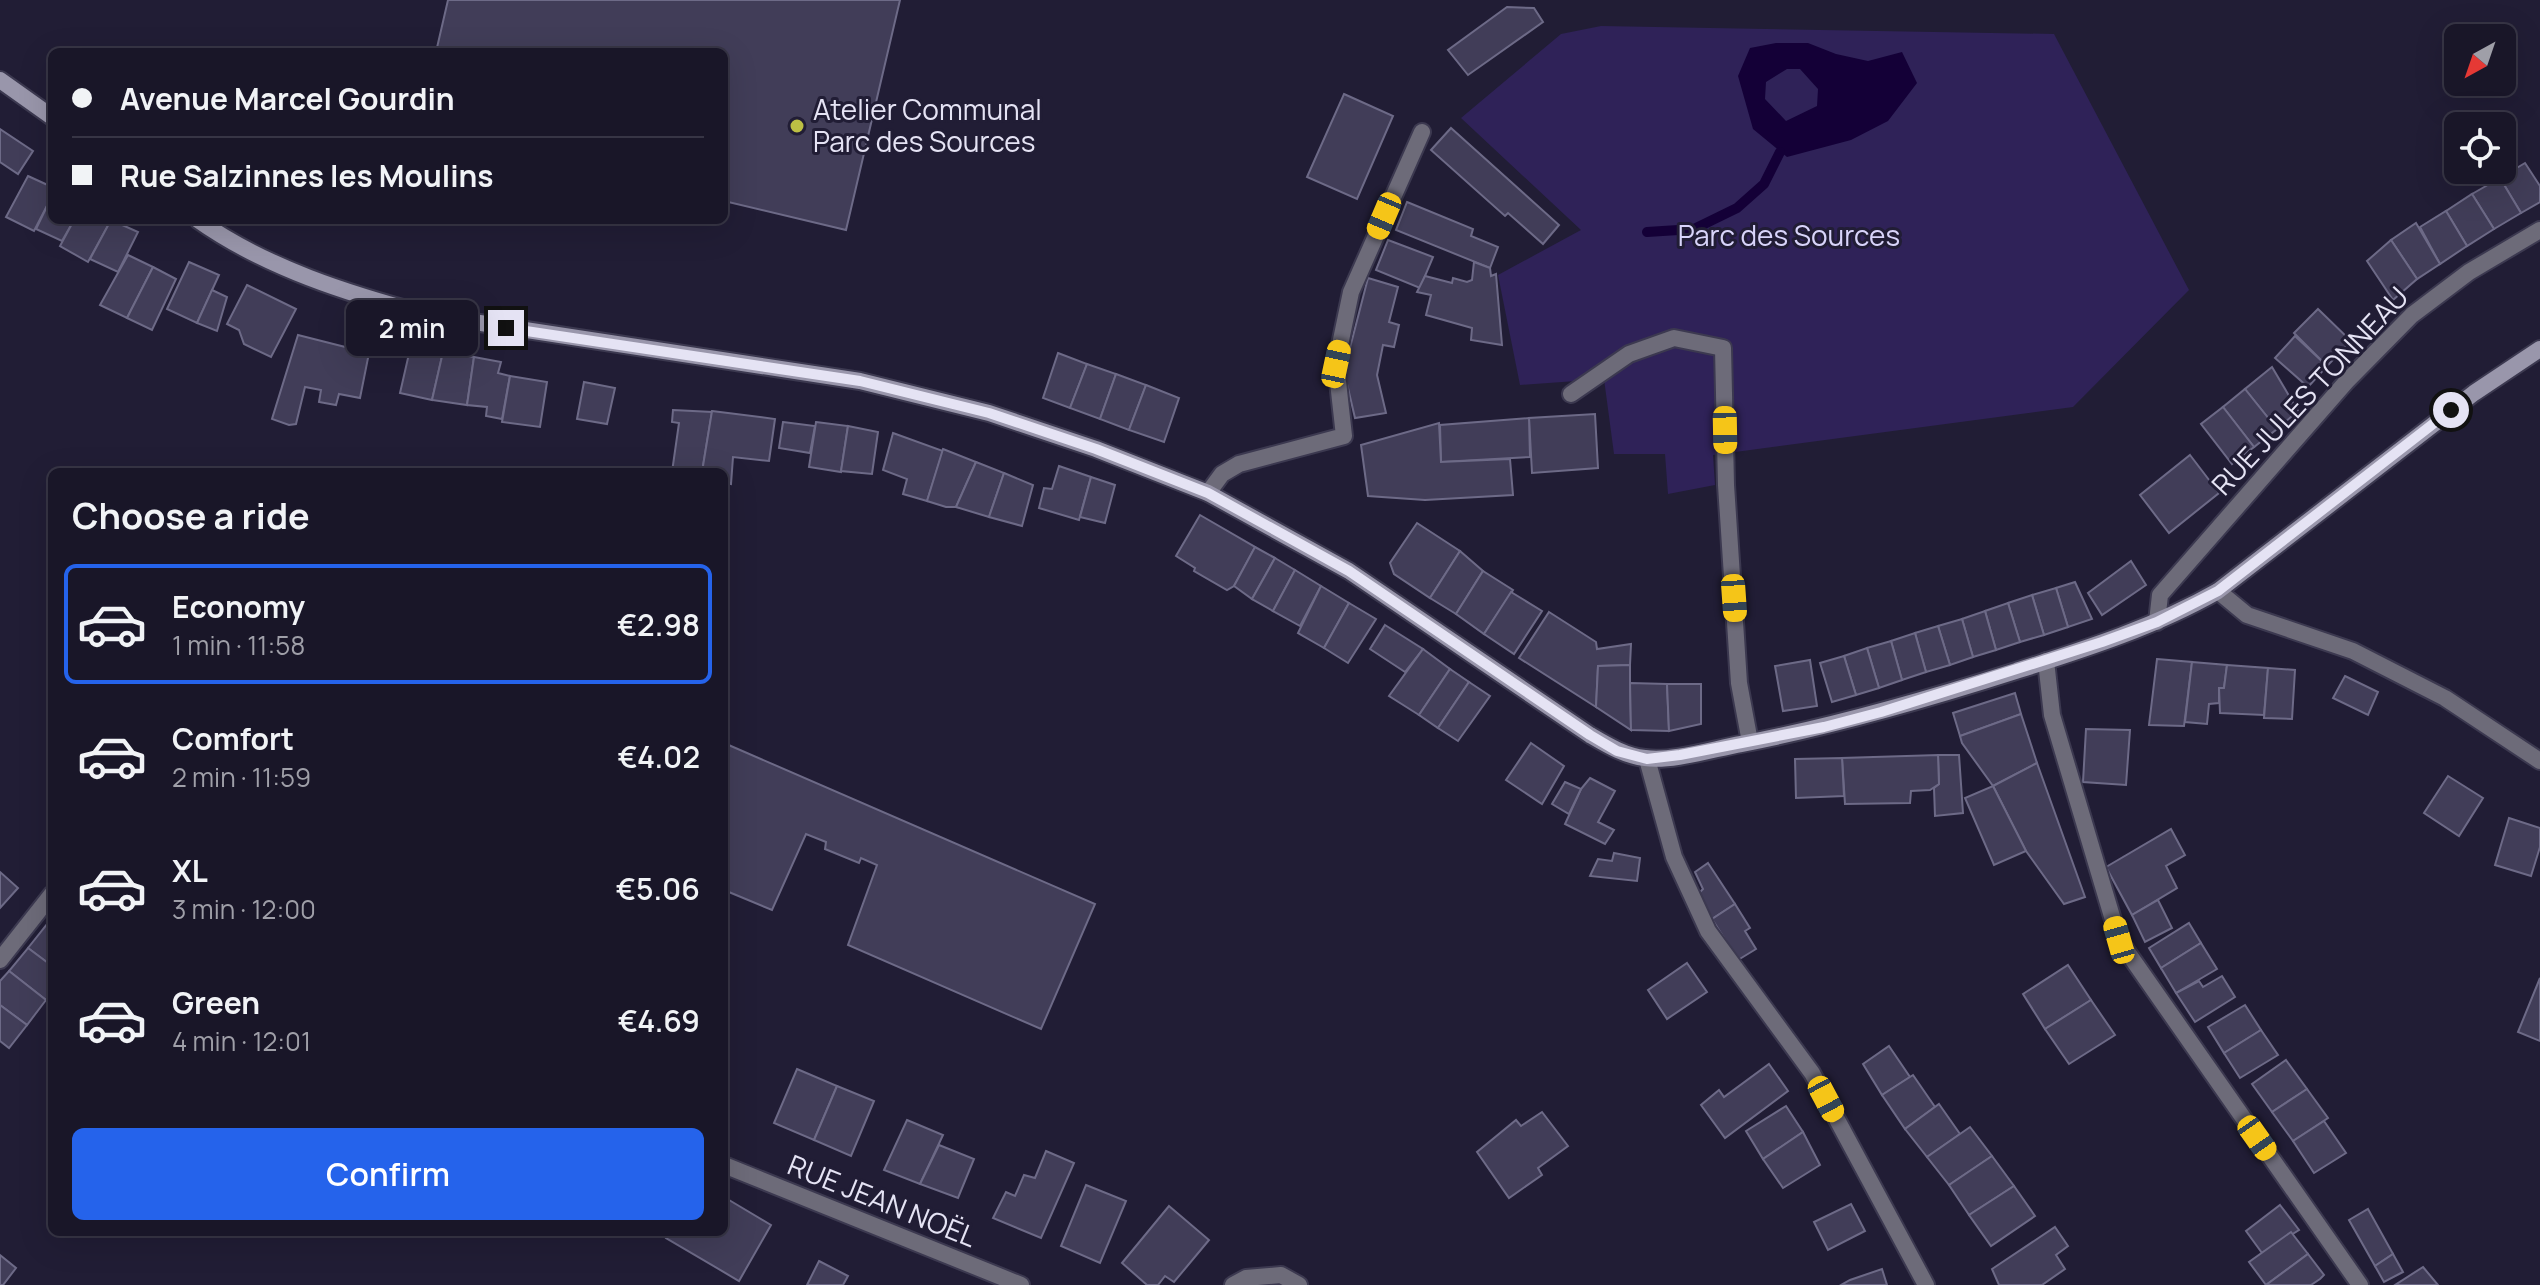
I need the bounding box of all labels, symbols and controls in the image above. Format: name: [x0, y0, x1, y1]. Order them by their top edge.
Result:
north arrow: [2444, 24, 2516, 96]
map controls: [2444, 24, 2516, 184]
text: Avenue Marcel Gourdin: [120, 78, 455, 119]
place label: Atelier Communal Parc des Sources: [813, 90, 1042, 160]
button: locate: [2444, 112, 2516, 184]
marker: Atelier Communal Parc des Sources: [788, 117, 806, 135]
text: Rue Salzinnes les Moulins: [120, 155, 494, 196]
car: [1364, 189, 1404, 243]
park label: Parc des Sources: [1678, 216, 1900, 254]
street label: RUE JULES TONNEAU: [2203, 278, 2416, 503]
callout: 2 min: [346, 300, 478, 356]
text: 2 min: [379, 310, 445, 346]
route end: [488, 310, 524, 346]
car: [1319, 338, 1353, 390]
route start: [2433, 392, 2469, 428]
car: [1713, 406, 1737, 454]
text: Choose a ride: [72, 491, 310, 540]
car: [1720, 573, 1748, 623]
text: Economy: [172, 586, 305, 627]
icon: car: [76, 588, 148, 660]
text: €2.98: [617, 604, 700, 645]
text: 1 min · 11:58: [172, 627, 305, 663]
text: Comfort: [172, 718, 294, 759]
icon: car: [76, 720, 148, 792]
text: €4.02: [618, 736, 700, 777]
text: 2 min · 11:59: [172, 759, 311, 795]
text: XL: [172, 850, 208, 891]
icon: car: [76, 852, 148, 924]
text: €5.06: [616, 868, 700, 909]
text: 3 min · 12:00: [172, 891, 316, 927]
car: [2101, 914, 2137, 966]
text: Green: [172, 982, 260, 1023]
icon: car: [76, 984, 148, 1056]
text: €4.69: [618, 1000, 700, 1041]
text: 4 min · 12:01: [172, 1023, 311, 1059]
car: [1804, 1072, 1848, 1126]
car: [2233, 1111, 2281, 1165]
button: Confirm: [72, 1128, 704, 1220]
street label: RUE JEAN NOËL: [783, 1145, 982, 1255]

